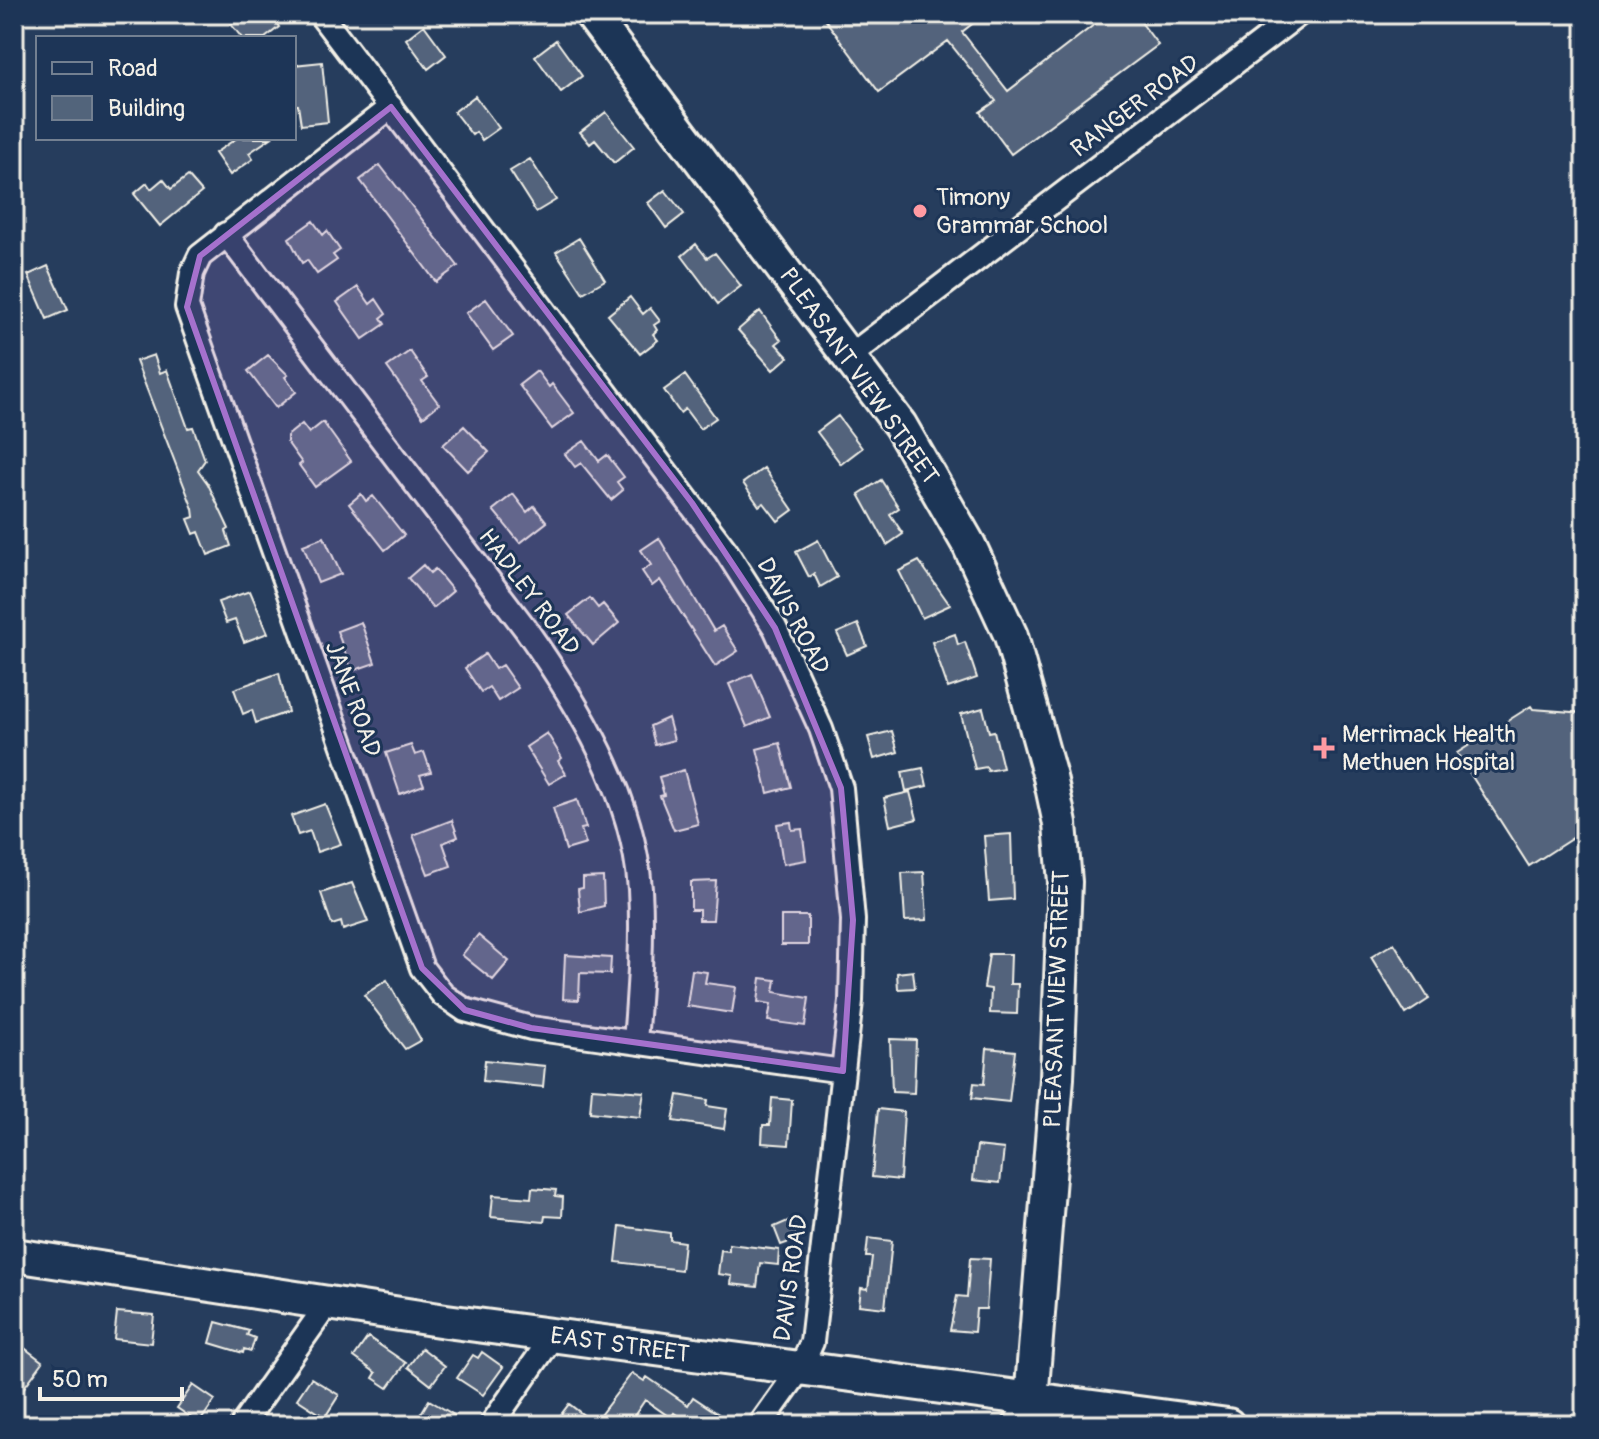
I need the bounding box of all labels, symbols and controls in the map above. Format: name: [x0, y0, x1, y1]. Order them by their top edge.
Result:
legend: [36, 36, 296, 140]
street label: RANGER ROAD: [1065, 48, 1205, 164]
text: Road: [108, 54, 158, 83]
text: Building: [108, 94, 185, 123]
place label: Timony Grammar School: [936, 183, 1108, 240]
marker: Timony Grammar School: [911, 202, 929, 220]
street label: PLEASANT VIEW STREET: [773, 262, 945, 490]
street label: HADLEY ROAD: [472, 523, 586, 661]
street label: DAVIS ROAD: [750, 553, 836, 679]
street label: JANE ROAD: [319, 637, 387, 761]
place label: Merrimack Health Methuen Hospital: [1342, 720, 1516, 777]
marker: Merrimack Health Methuen Hospital: [1313, 737, 1335, 759]
street label: PLEASANT VIEW STREET: [1038, 870, 1076, 1128]
street label: DAVIS ROAD: [768, 1213, 814, 1343]
street label: EAST STREET: [549, 1321, 691, 1369]
scale bar: [40, 1351, 182, 1401]
text: 50 m: [52, 1365, 108, 1394]

